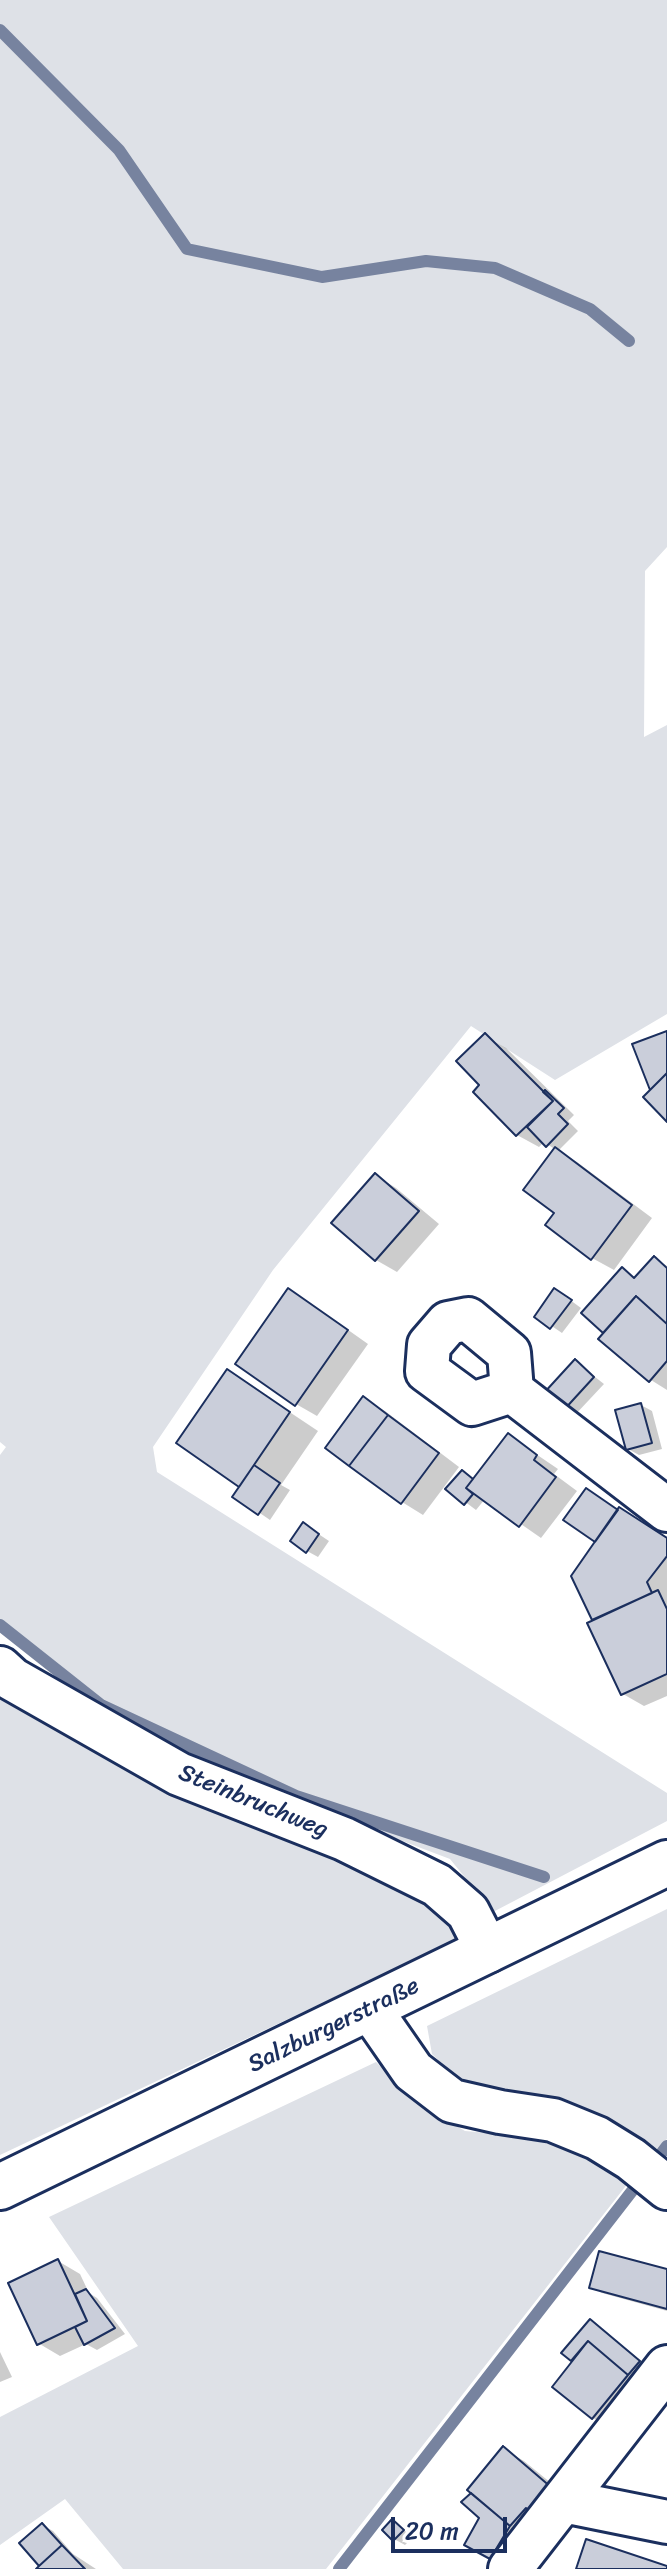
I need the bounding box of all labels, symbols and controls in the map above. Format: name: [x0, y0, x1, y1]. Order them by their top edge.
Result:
street label: Steinbruchweg: [174, 1759, 332, 1845]
street label: Salzburgerstraße: [244, 1972, 424, 2080]
scale bar: [395, 2501, 511, 2551]
text: 20 m: [405, 2510, 459, 2552]

